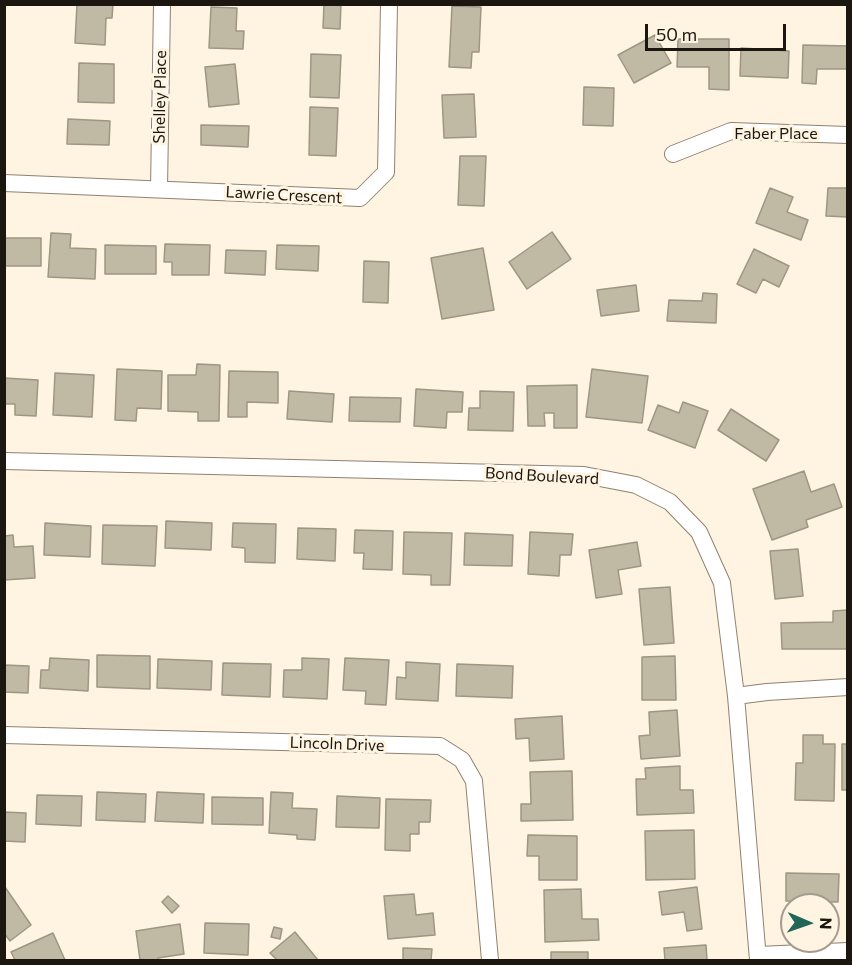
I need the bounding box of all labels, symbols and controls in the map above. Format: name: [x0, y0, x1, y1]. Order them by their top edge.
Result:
scale bar: [648, 12, 789, 50]
text: 50 m: [656, 23, 697, 45]
street label: Shelley Place: [150, 50, 170, 144]
street label: Faber Place: [734, 124, 818, 144]
street label: Lawrie Crescent: [225, 182, 343, 208]
street label: Bond Boulevard: [484, 463, 600, 489]
street label: Lincoln Drive: [289, 733, 385, 755]
north arrow: [780, 893, 840, 953]
text: N: [817, 917, 836, 930]

